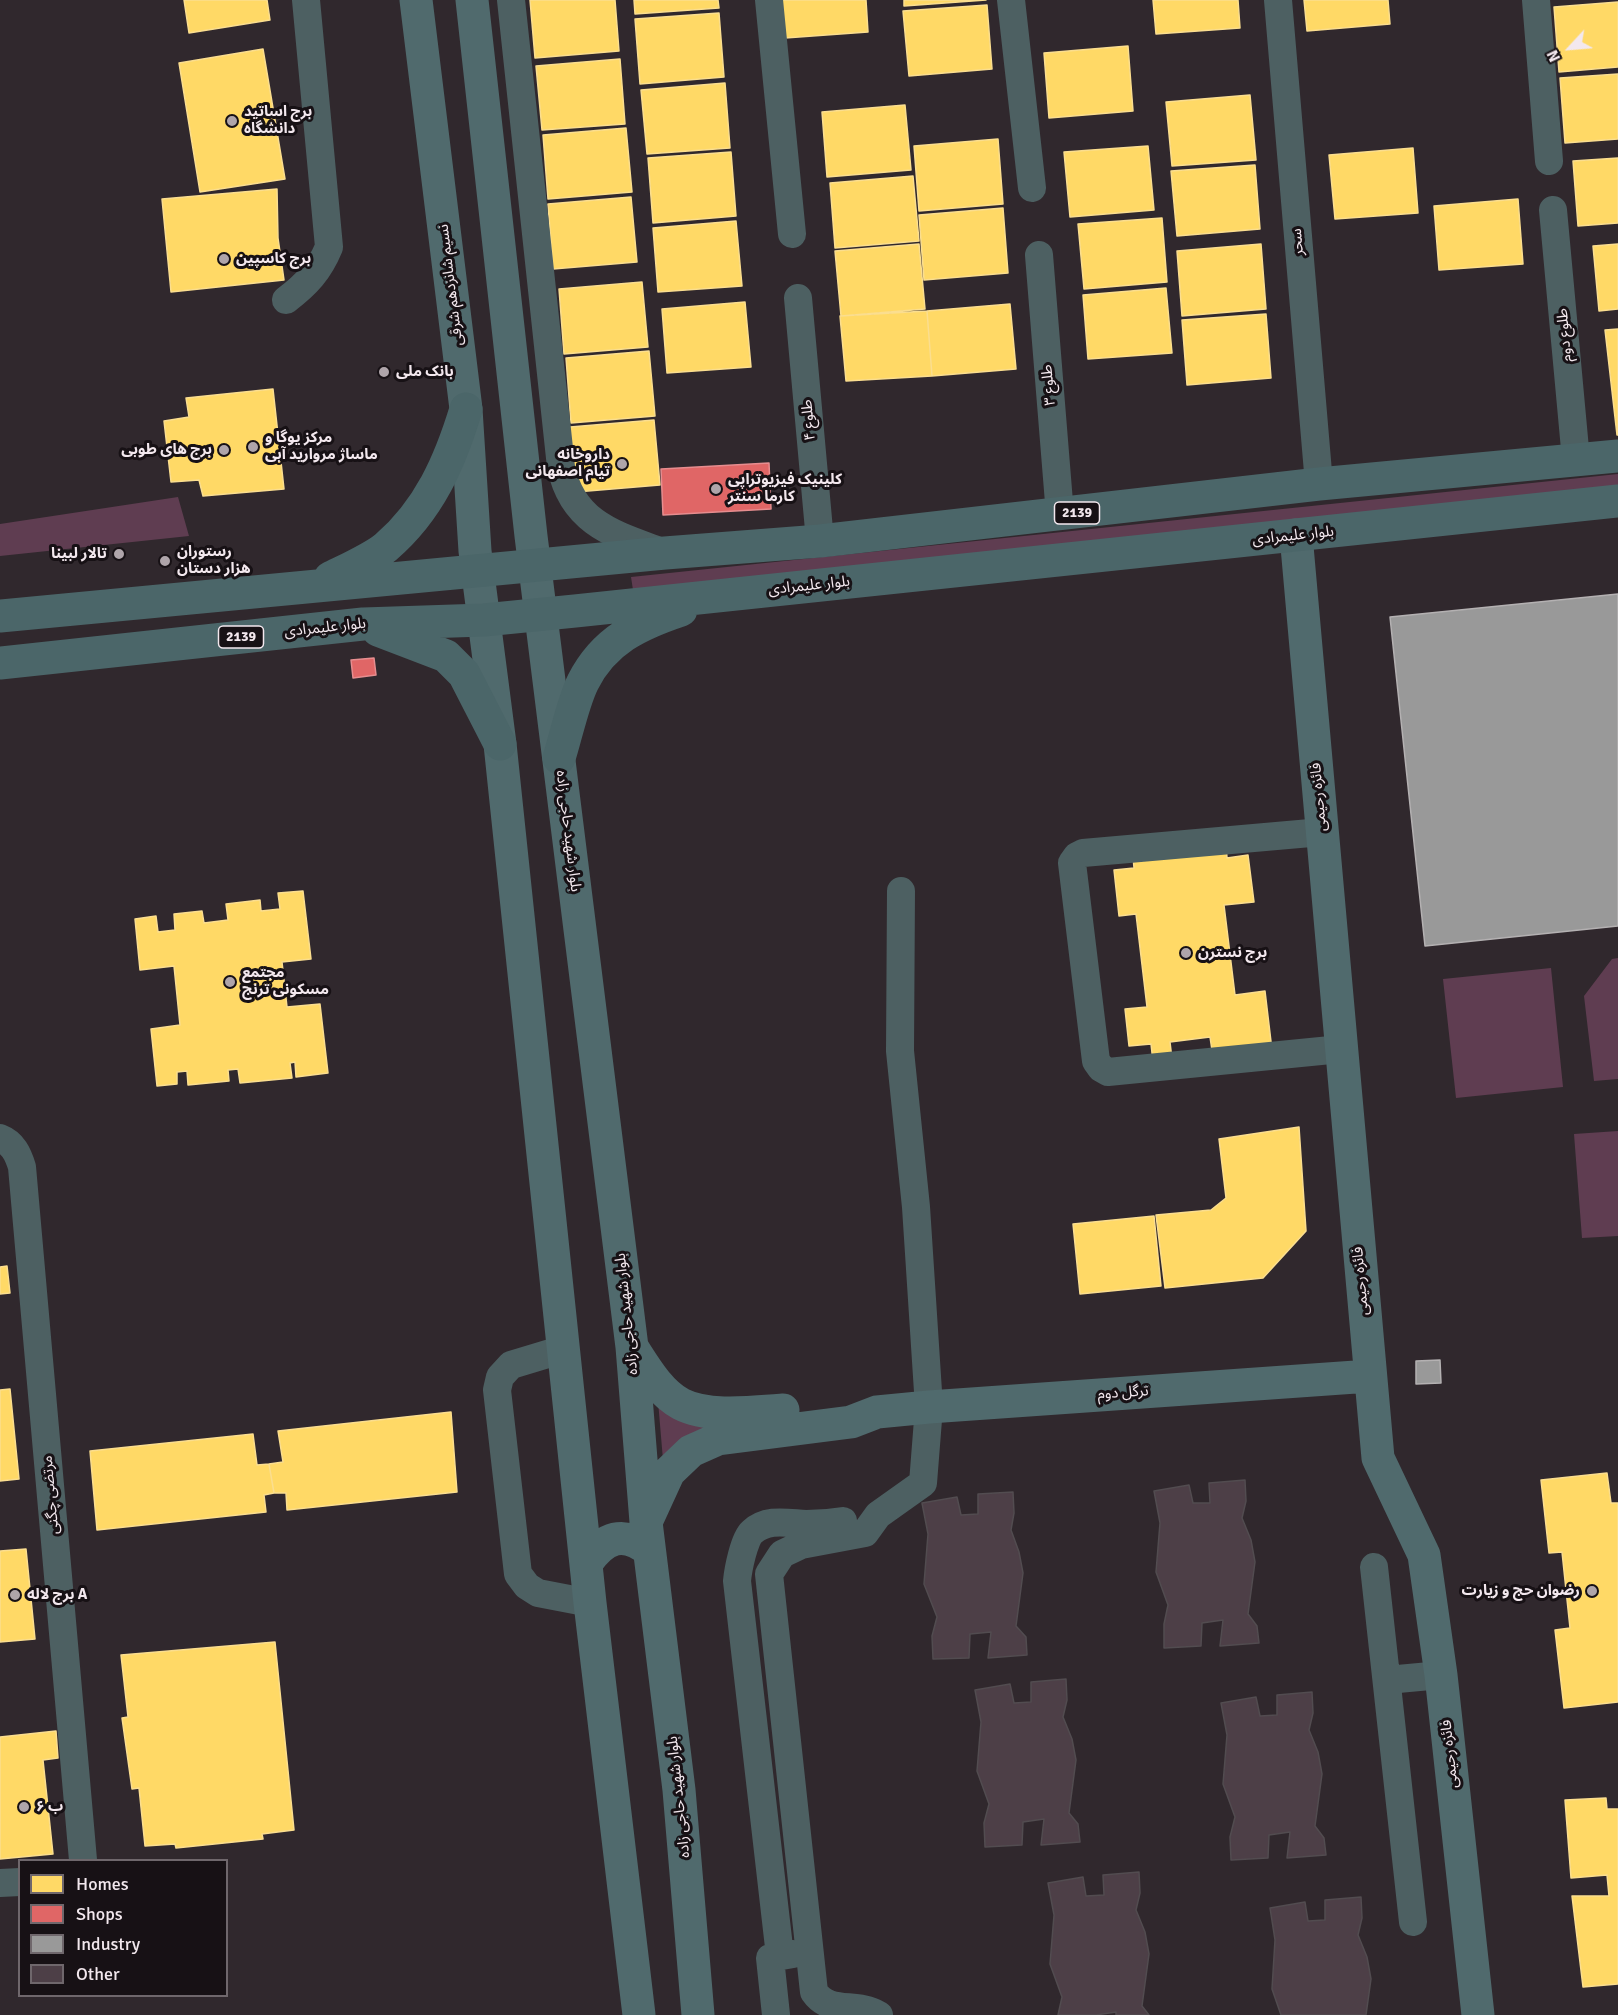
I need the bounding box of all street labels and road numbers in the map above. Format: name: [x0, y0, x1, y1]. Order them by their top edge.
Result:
street label: نسیم شانزدهم شرقی: [435, 223, 467, 347]
street label: سحر: [1288, 228, 1308, 256]
street label: طلوع دوم: [1554, 307, 1576, 363]
street label: طلوع ۳: [1038, 364, 1060, 406]
street label: طلوع ۴: [798, 399, 820, 441]
road number: 2139: [1054, 502, 1100, 524]
street label: بلوار علیمرادی: [1251, 523, 1335, 549]
street label: بلوار علیمرادی: [767, 573, 851, 599]
street label: بلوار علیمرادی: [283, 615, 367, 641]
road number: 2139: [218, 626, 264, 648]
street label: فائزه رحیمی: [1307, 762, 1331, 832]
street label: بلوار شهید حاجی زاده: [552, 769, 584, 893]
street label: فائزه رحیمی: [1349, 1246, 1373, 1316]
street label: بلوار شهید حاجی زاده: [612, 1252, 642, 1376]
street label: ترگل دوم: [1097, 1382, 1149, 1404]
street label: مرتضی چگنی: [39, 1455, 63, 1535]
street label: فائزه رحیمی: [1437, 1719, 1463, 1789]
street label: بلوار شهید حاجی زاده: [664, 1735, 694, 1859]

